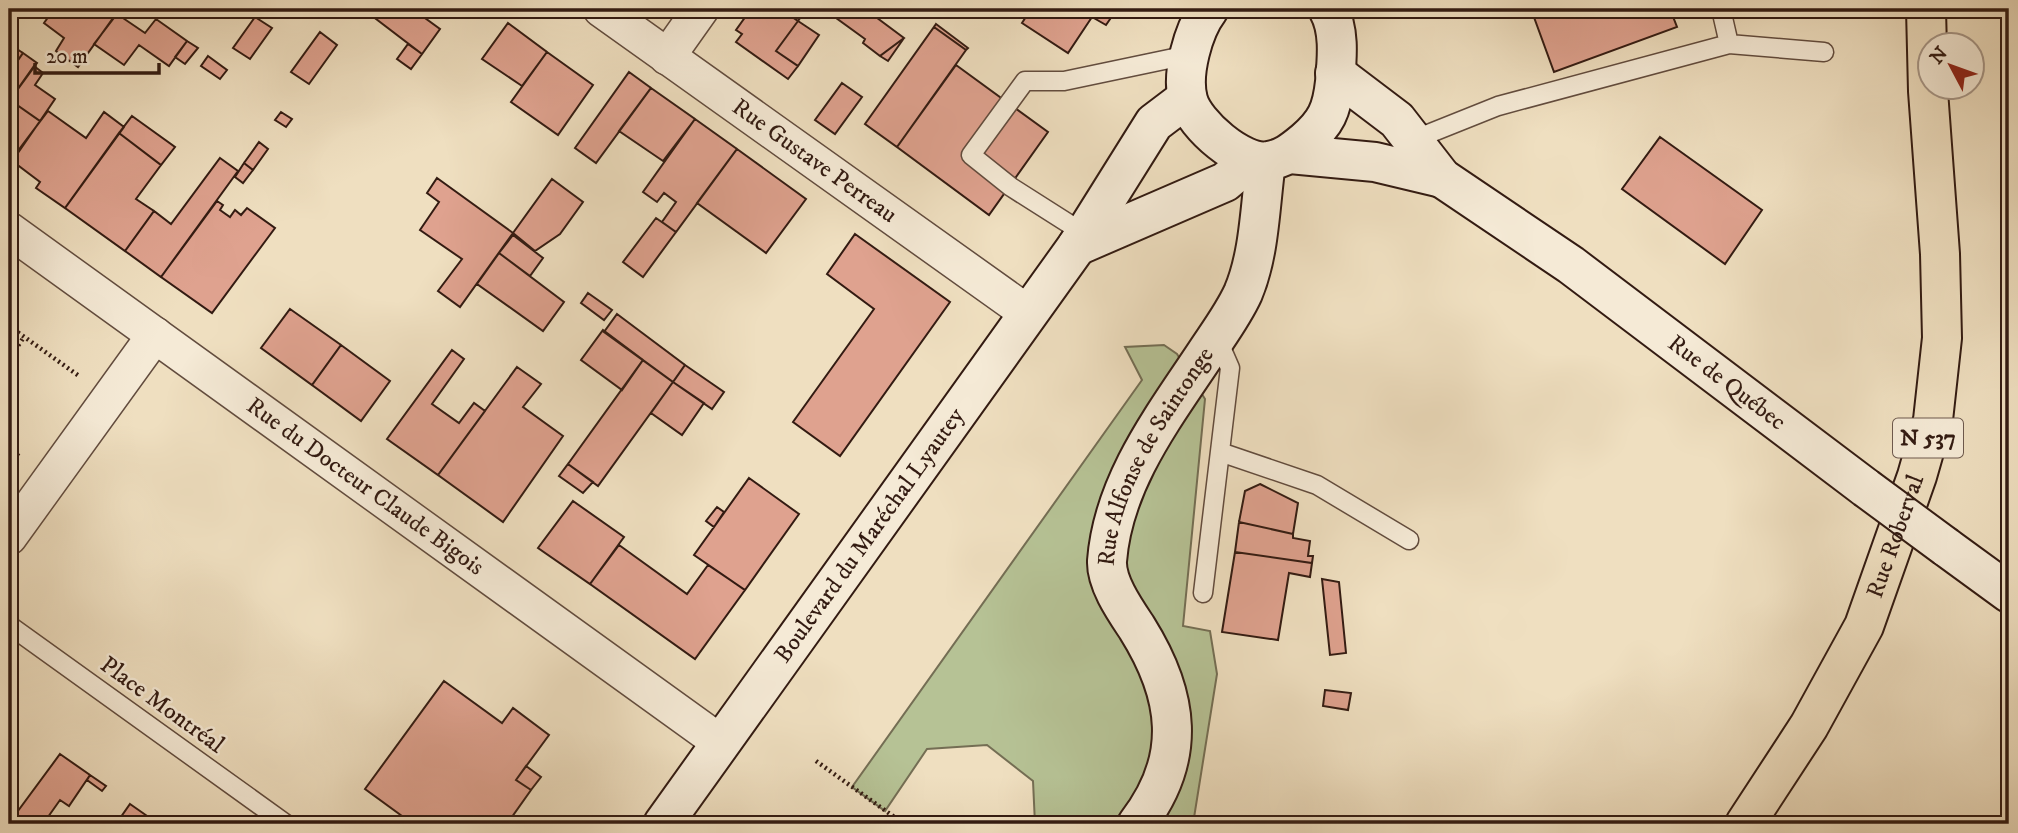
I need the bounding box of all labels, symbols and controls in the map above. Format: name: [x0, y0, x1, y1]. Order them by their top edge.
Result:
scale bar: [35, 32, 159, 76]
north arrow: [1916, 32, 1986, 102]
text: N: [1926, 42, 1953, 69]
text: 20 m: [46, 44, 88, 70]
street label: Rue Gustave Perreau: [726, 92, 903, 230]
street label: Rue de Québec: [1662, 328, 1792, 437]
street label: Rue Alfonse de Saintonge: [1092, 341, 1221, 567]
street label: Rue du Docteur Claude Bigois: [241, 391, 490, 582]
street label: Boulevard du Maréchal Lyautey: [768, 401, 972, 669]
road number: N 537: [1893, 418, 1963, 458]
street label: Rue Roberval: [1860, 470, 1931, 602]
street label: Place Montréal: [94, 650, 231, 761]

